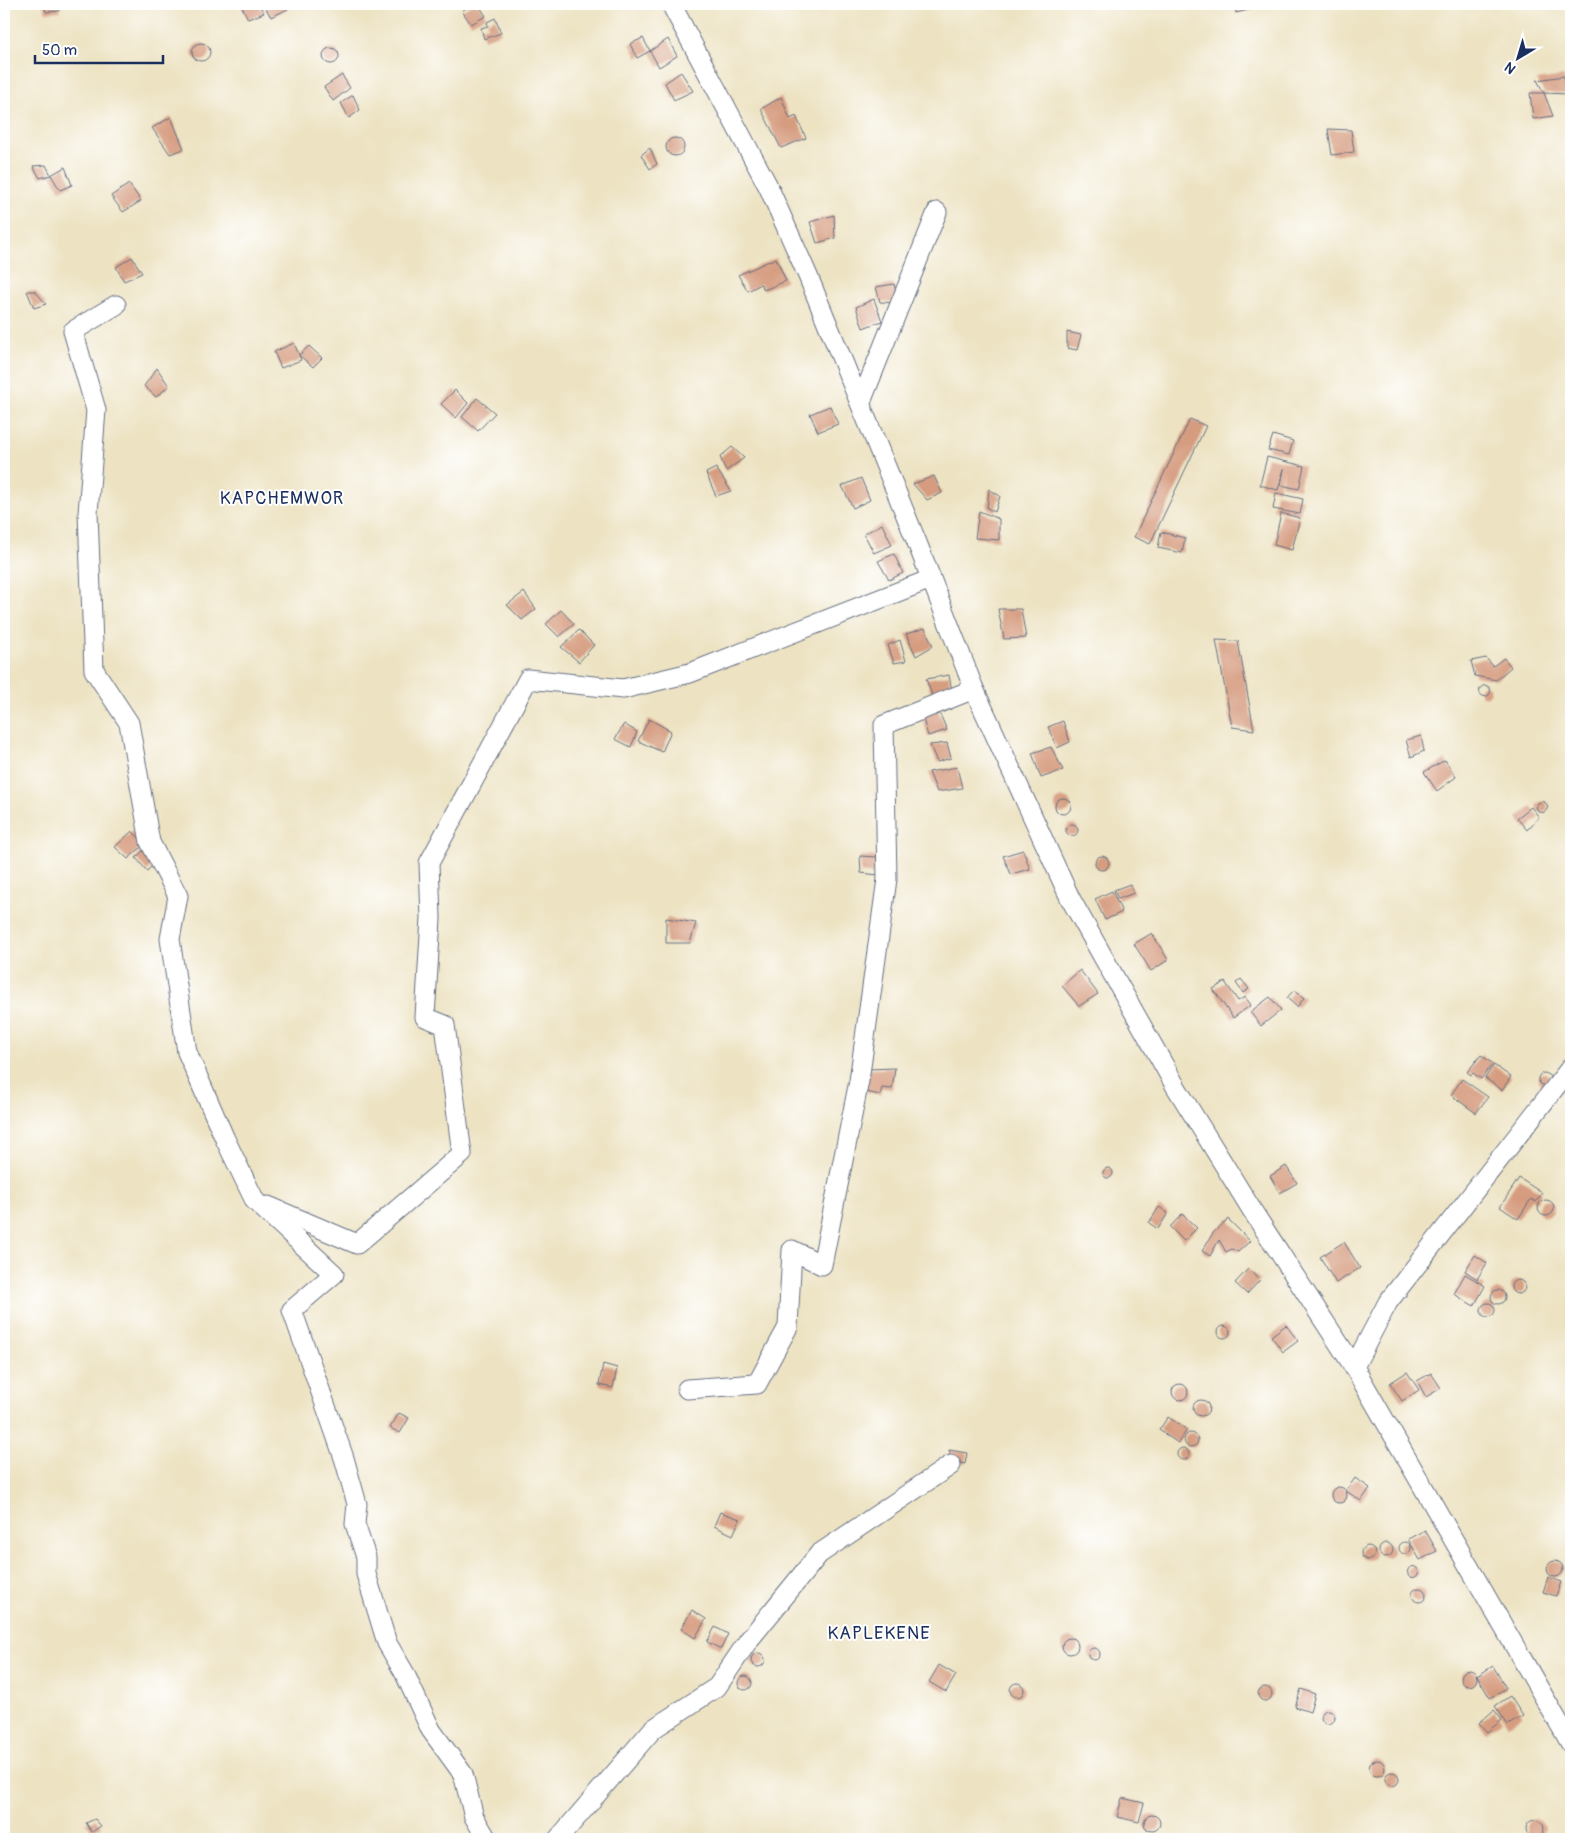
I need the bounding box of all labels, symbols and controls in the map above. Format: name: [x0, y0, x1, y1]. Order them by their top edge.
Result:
scale bar: [35, 32, 162, 64]
north arrow: [1492, 32, 1542, 82]
text: 50 m: [42, 41, 77, 60]
text: N: [1501, 58, 1519, 77]
district label: KAPCHEMWOR: [220, 487, 344, 510]
district label: KAPLEKENE: [827, 1622, 931, 1645]

